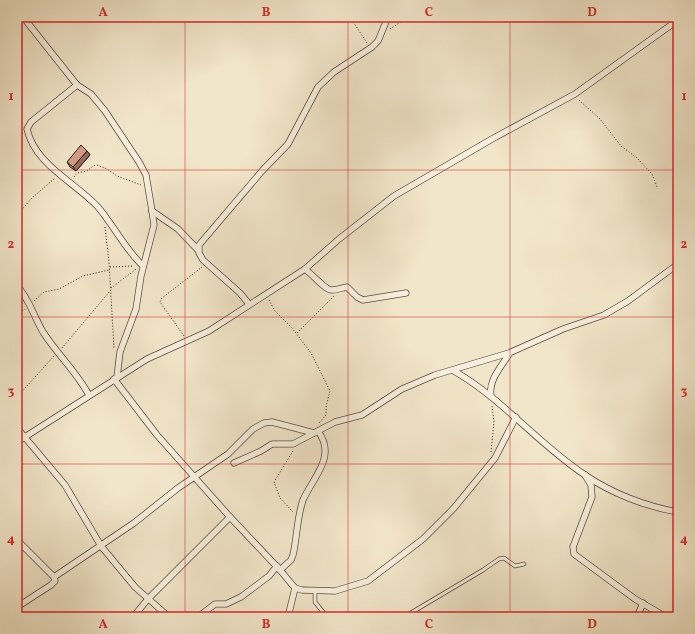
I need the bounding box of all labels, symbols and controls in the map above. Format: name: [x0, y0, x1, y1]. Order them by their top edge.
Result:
text: A: [98, 4, 108, 22]
text: B: [262, 4, 271, 22]
text: C: [425, 4, 433, 22]
text: D: [587, 4, 597, 22]
text: 1: [8, 88, 14, 106]
text: 1: [681, 88, 687, 106]
text: 2: [8, 236, 15, 254]
text: 2: [681, 236, 688, 254]
text: 3: [8, 383, 15, 401]
text: 3: [681, 383, 688, 401]
text: 4: [7, 531, 15, 549]
text: 4: [680, 531, 688, 549]
text: A: [98, 616, 108, 634]
text: B: [262, 616, 271, 634]
text: C: [425, 616, 433, 634]
text: D: [587, 616, 597, 634]

